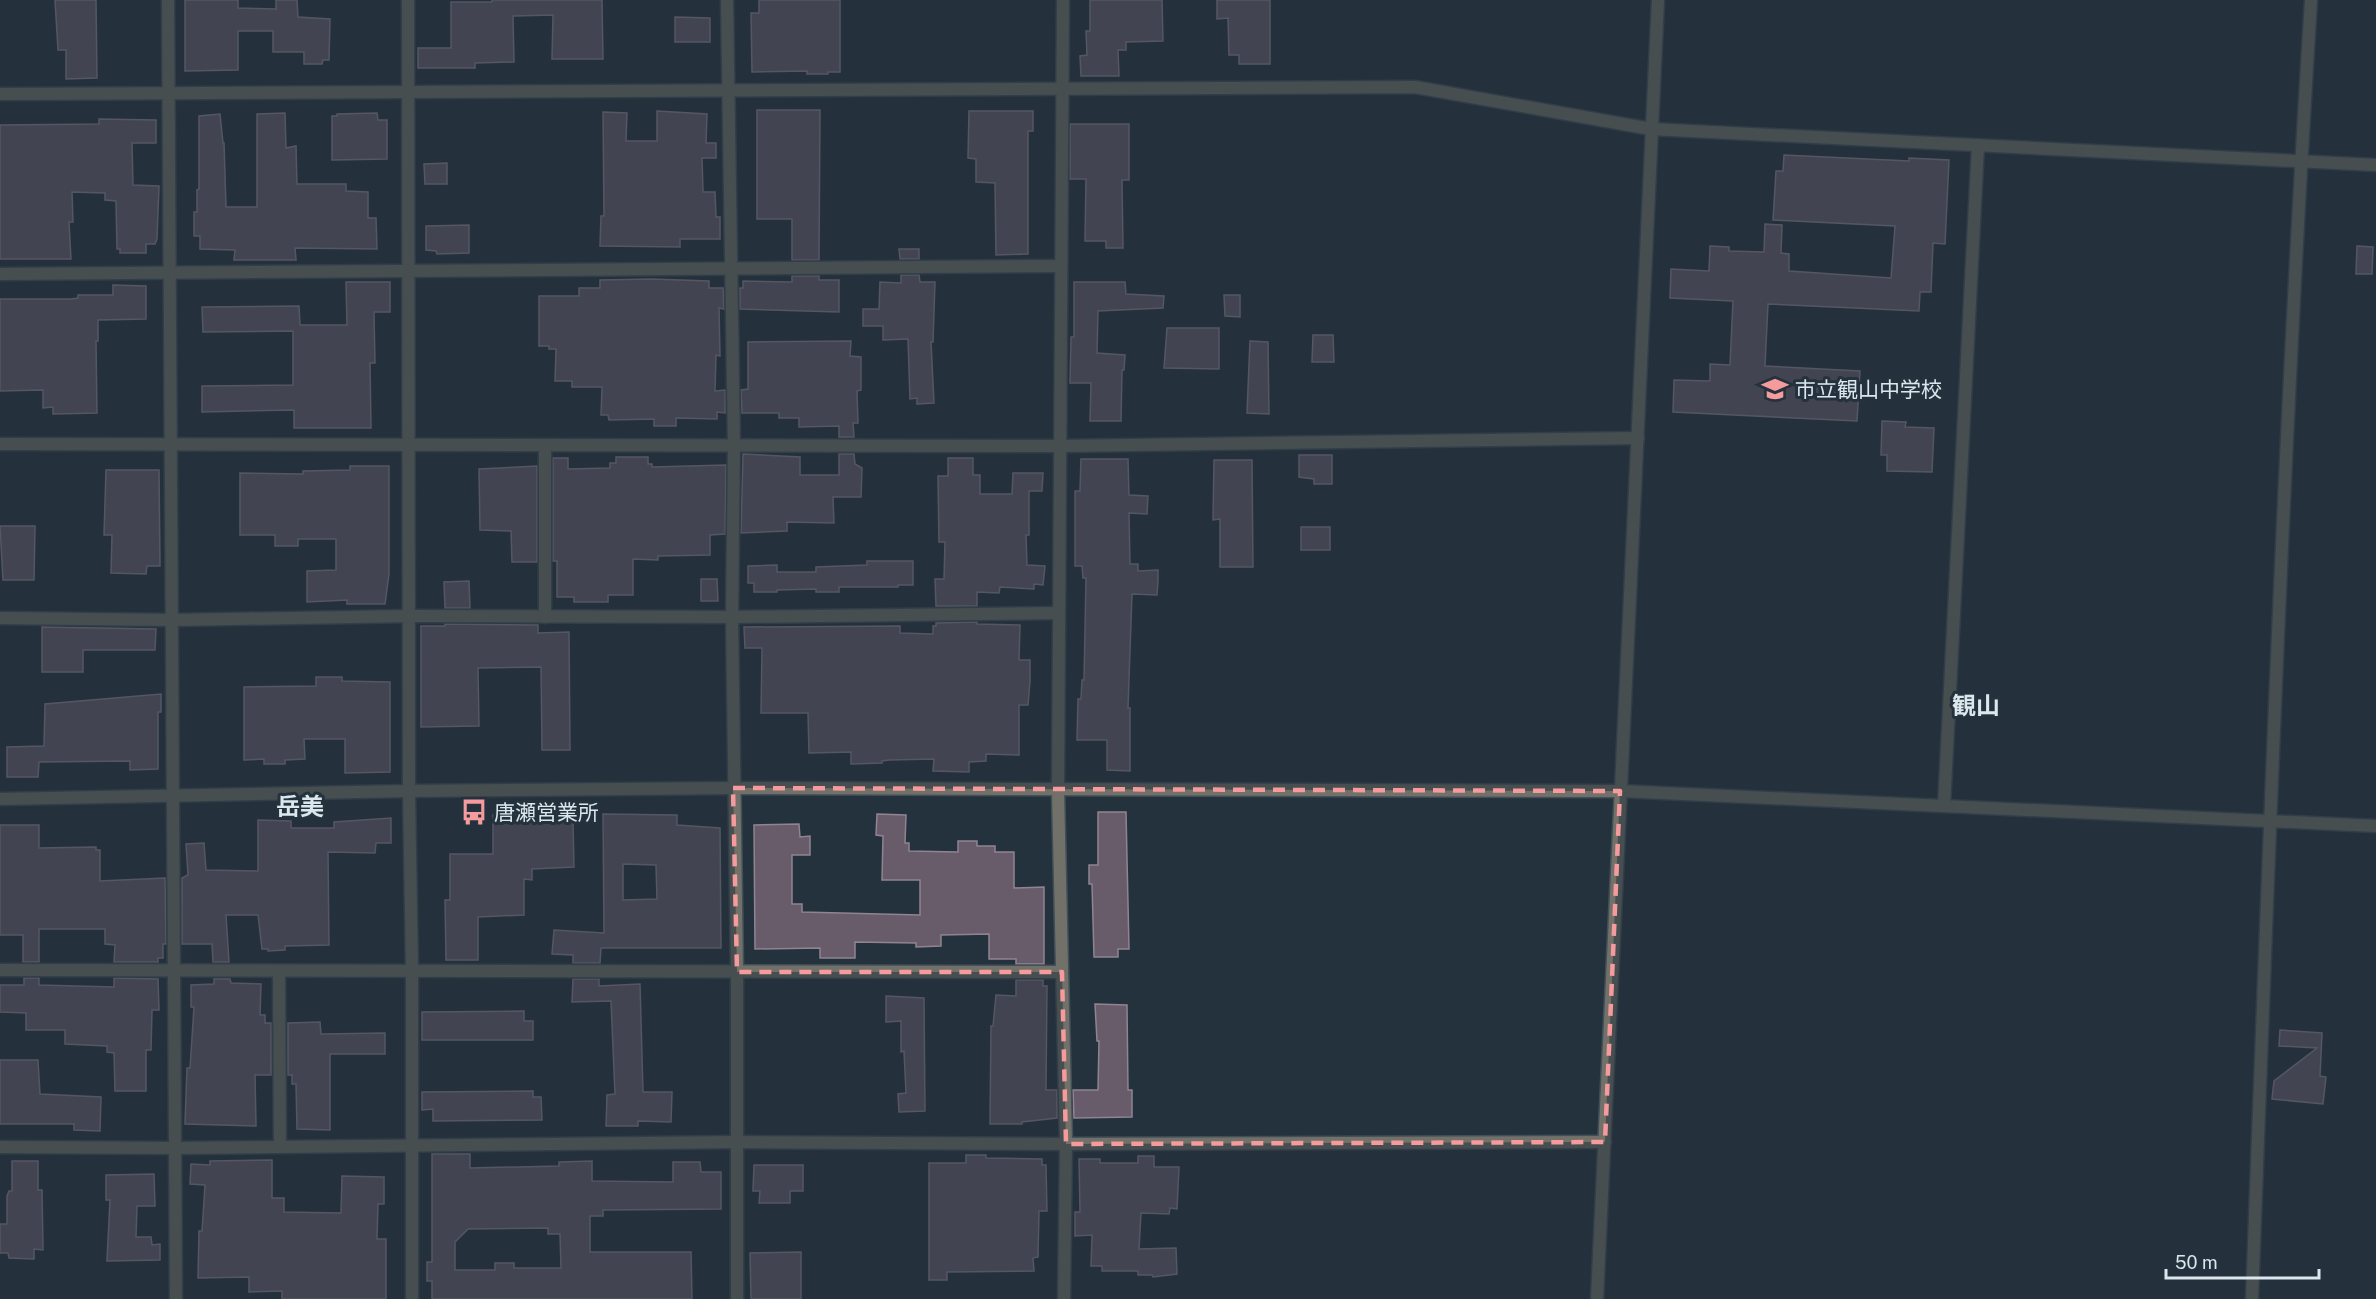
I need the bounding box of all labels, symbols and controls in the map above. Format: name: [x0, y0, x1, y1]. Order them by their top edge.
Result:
school or university icon: 市立観山中学校: [1760, 374, 1790, 404]
place label: 市立観山中学校: [1795, 377, 1942, 402]
district label: 観山: [1952, 691, 2000, 719]
district label: 岳美: [276, 792, 324, 820]
bus stop icon: 唐瀬営業所: [459, 797, 489, 827]
place label: 唐瀬営業所: [494, 800, 599, 825]
scale bar: [2166, 1242, 2319, 1280]
text: 50 m: [2175, 1252, 2218, 1273]

